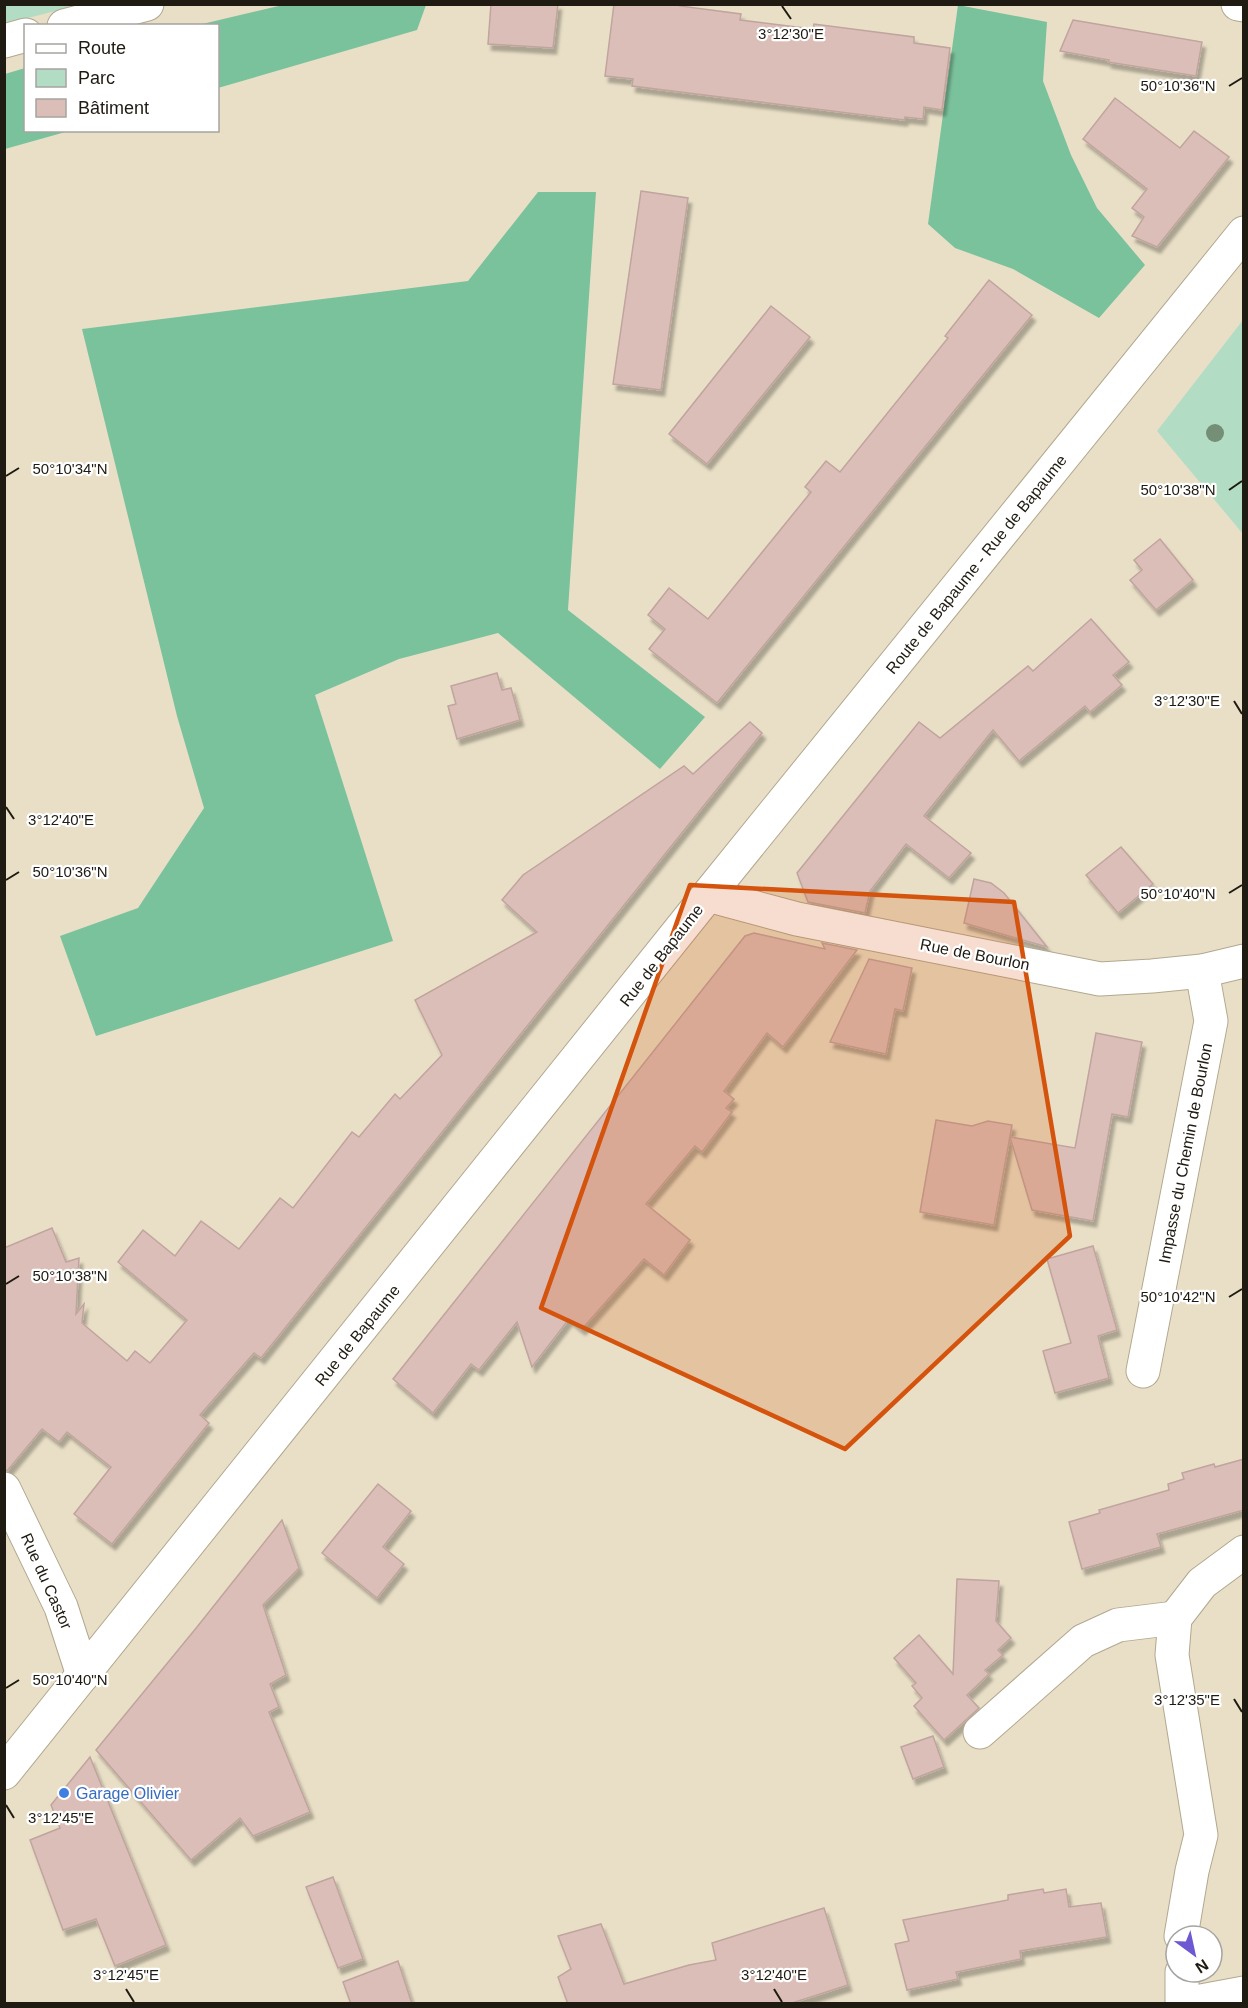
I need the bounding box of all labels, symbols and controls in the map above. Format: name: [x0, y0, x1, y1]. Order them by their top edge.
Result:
legend: [24, 24, 219, 132]
text: 3°12'30"E: [758, 25, 824, 42]
text: Route: [78, 38, 126, 58]
text: Parc: [78, 68, 115, 88]
text: 50°10'36"N: [1140, 77, 1216, 94]
text: Bâtiment: [78, 98, 149, 118]
street label: Route de Bapaume - Rue de Bapaume: [883, 451, 1070, 677]
text: 50°10'34"N: [32, 460, 108, 477]
text: 50°10'38"N: [1140, 481, 1216, 498]
text: 3°12'30"E: [1154, 692, 1220, 709]
text: 3°12'40"E: [28, 811, 94, 828]
text: 50°10'36"N: [32, 863, 108, 880]
text: 50°10'40"N: [1140, 885, 1216, 902]
street label: Rue de Bapaume: [616, 901, 706, 1010]
street label: Rue de Bourlon: [919, 936, 1031, 973]
street label: Impasse du Chemin de Bourlon: [1156, 1041, 1215, 1265]
text: 50°10'38"N: [32, 1267, 108, 1284]
street label: Rue de Bapaume: [312, 1281, 403, 1389]
text: 50°10'42"N: [1140, 1288, 1216, 1305]
street label: Rue du Castor: [18, 1531, 76, 1632]
text: 50°10'40"N: [32, 1671, 108, 1688]
text: 3°12'35"E: [1154, 1691, 1220, 1708]
place label: Garage Olivier: [76, 1785, 180, 1802]
marker: Garage Olivier: [57, 1786, 71, 1800]
text: 3°12'45"E: [28, 1809, 94, 1826]
north arrow: [1164, 1924, 1224, 1984]
text: N: [1192, 1956, 1211, 1976]
text: 3°12'45"E: [93, 1966, 159, 1983]
text: 3°12'40"E: [741, 1966, 807, 1983]

